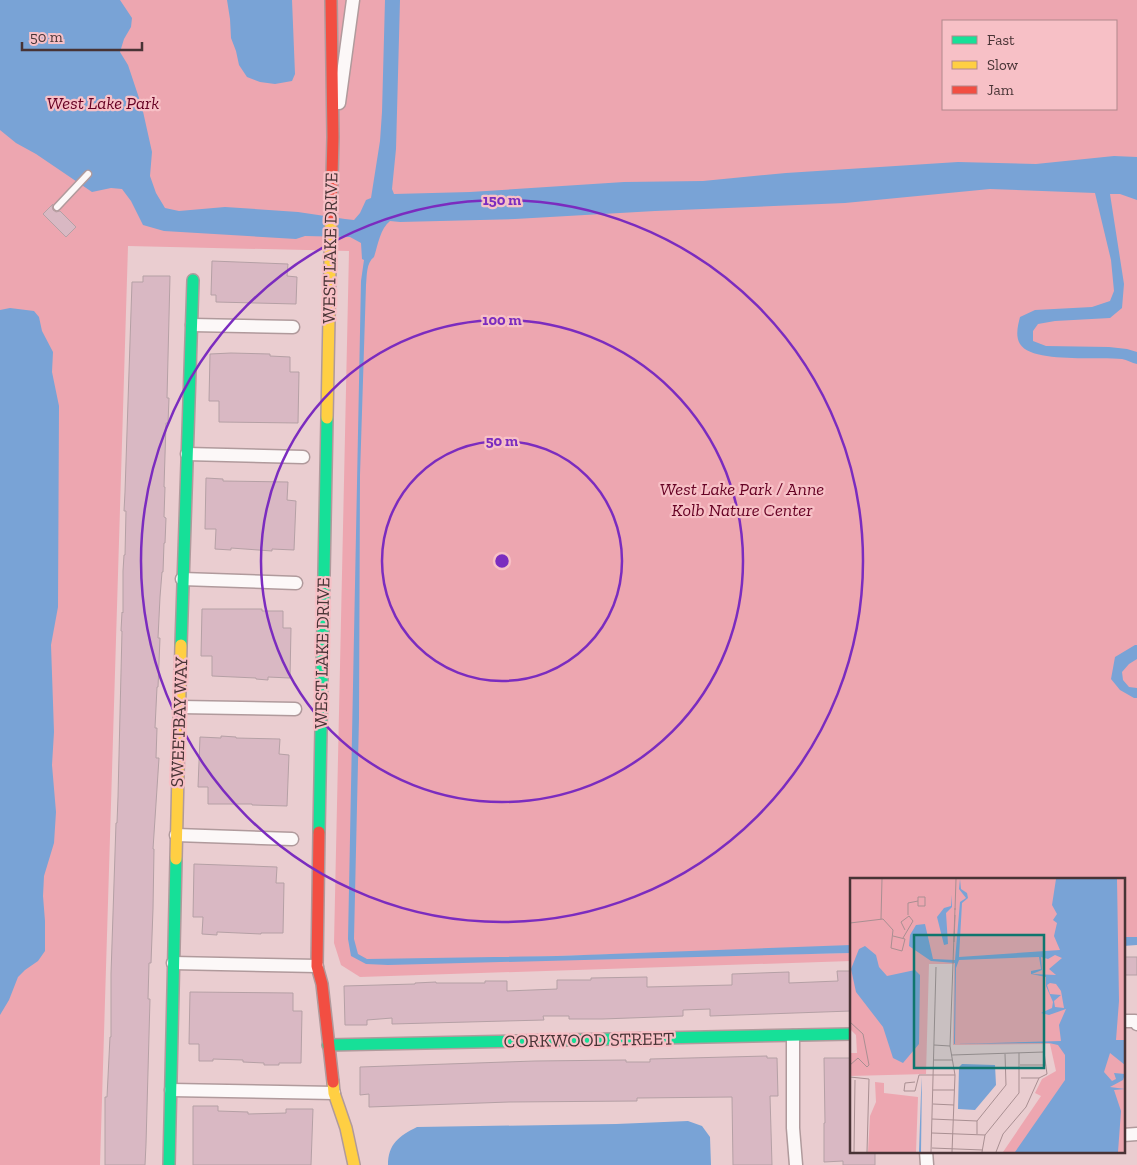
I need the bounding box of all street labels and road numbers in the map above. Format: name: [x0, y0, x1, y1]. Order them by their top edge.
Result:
street label: WEST LAKE DRIVE: [318, 172, 342, 324]
street label: WEST LAKE DRIVE: [310, 577, 334, 729]
street label: SWEETBAY WAY: [166, 656, 192, 788]
street label: CORKWOOD STREET: [504, 1028, 674, 1052]

